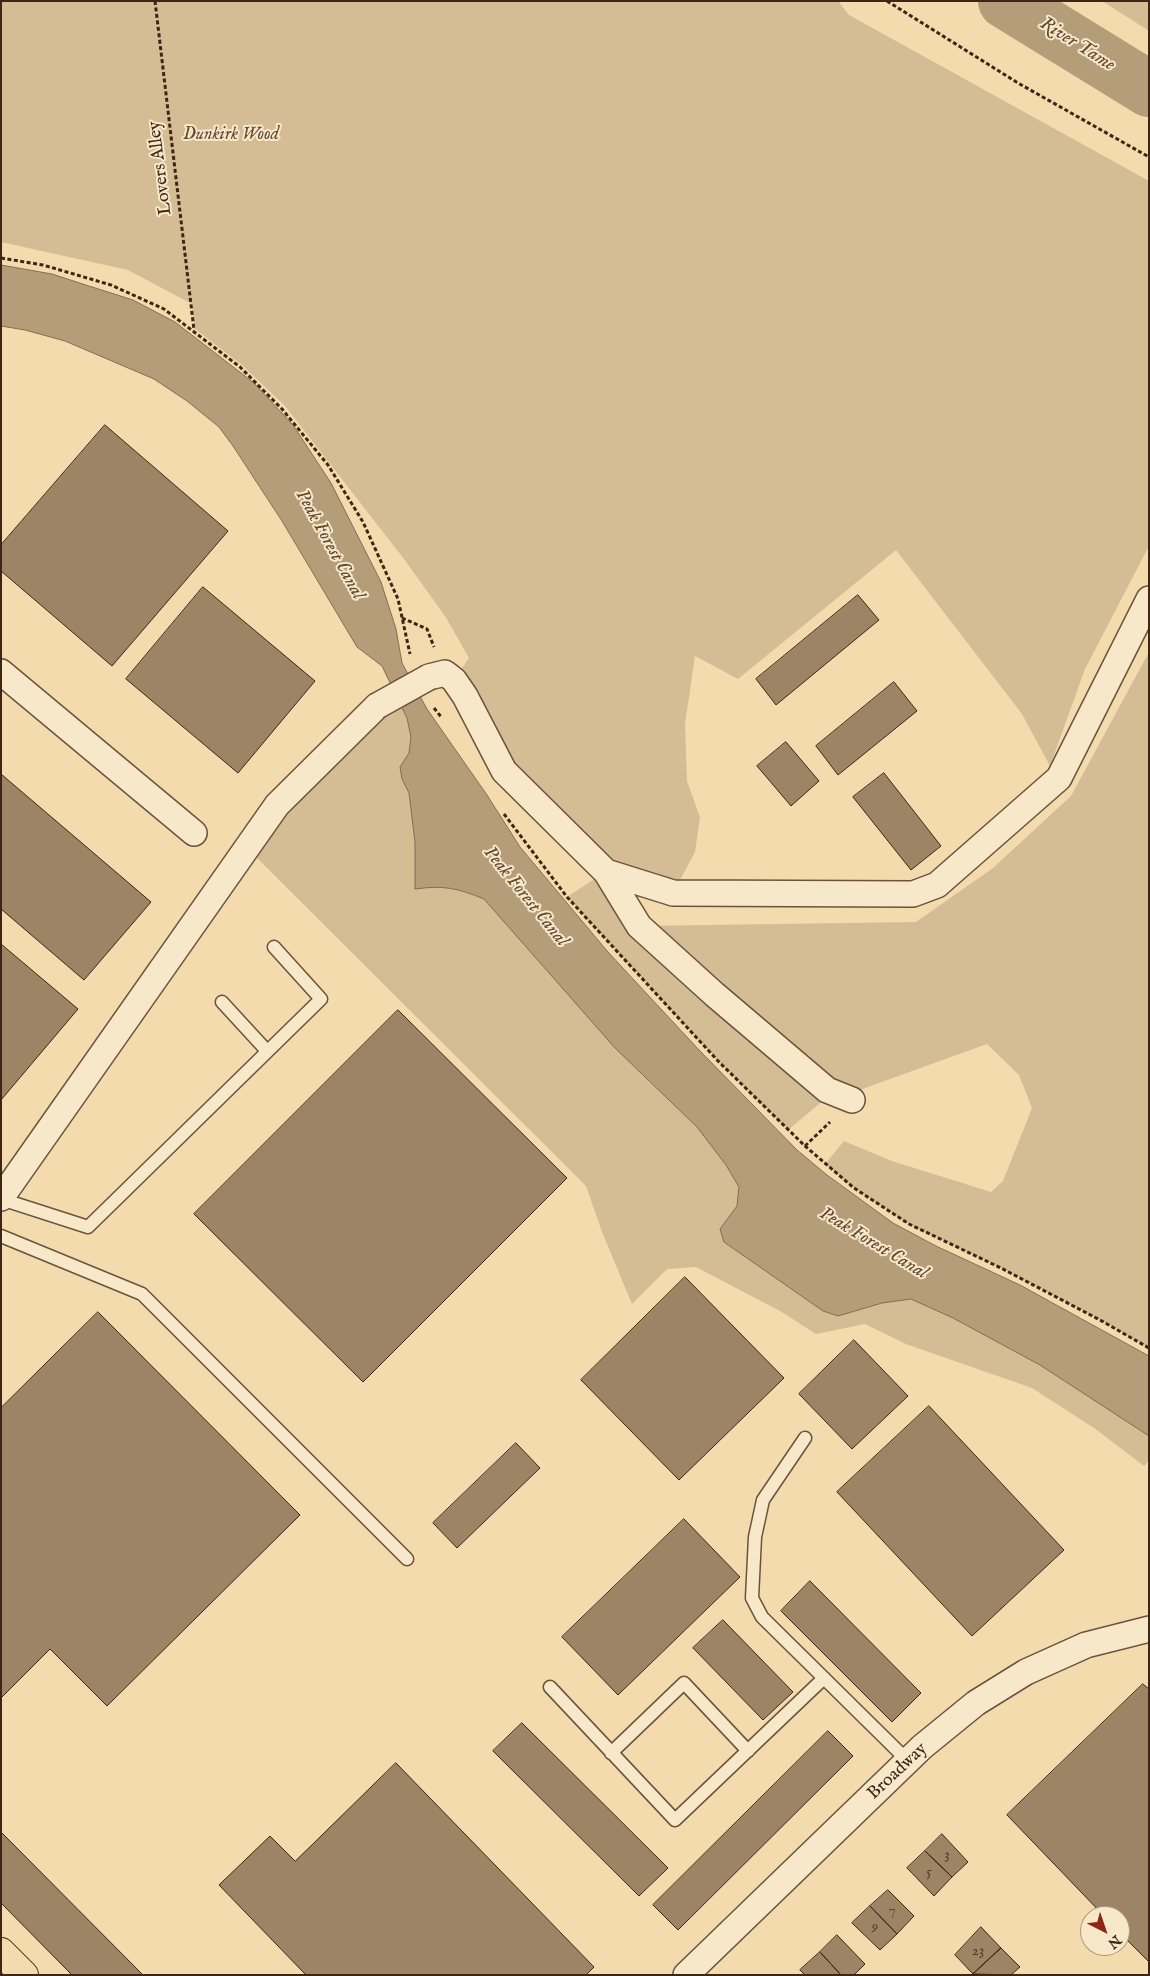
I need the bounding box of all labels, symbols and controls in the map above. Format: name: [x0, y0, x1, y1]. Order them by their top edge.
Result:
water label: River Tame: [1035, 13, 1119, 77]
street label: Lovers Alley: [145, 120, 177, 216]
park label: Dunkirk Wood: [183, 124, 279, 146]
water label: Peak Forest Canal: [289, 486, 369, 604]
water label: Peak Forest Canal: [478, 842, 572, 952]
water label: Peak Forest Canal: [815, 1203, 931, 1285]
street label: Broadway: [864, 1739, 932, 1805]
house number: 3: [944, 1847, 950, 1865]
house number: 5: [926, 1864, 932, 1882]
house number: 7: [888, 1902, 896, 1920]
north arrow: [1080, 1906, 1130, 1956]
house number: 9: [872, 1919, 878, 1937]
text: N: [1104, 1931, 1125, 1952]
house number: 23: [972, 1943, 984, 1961]

